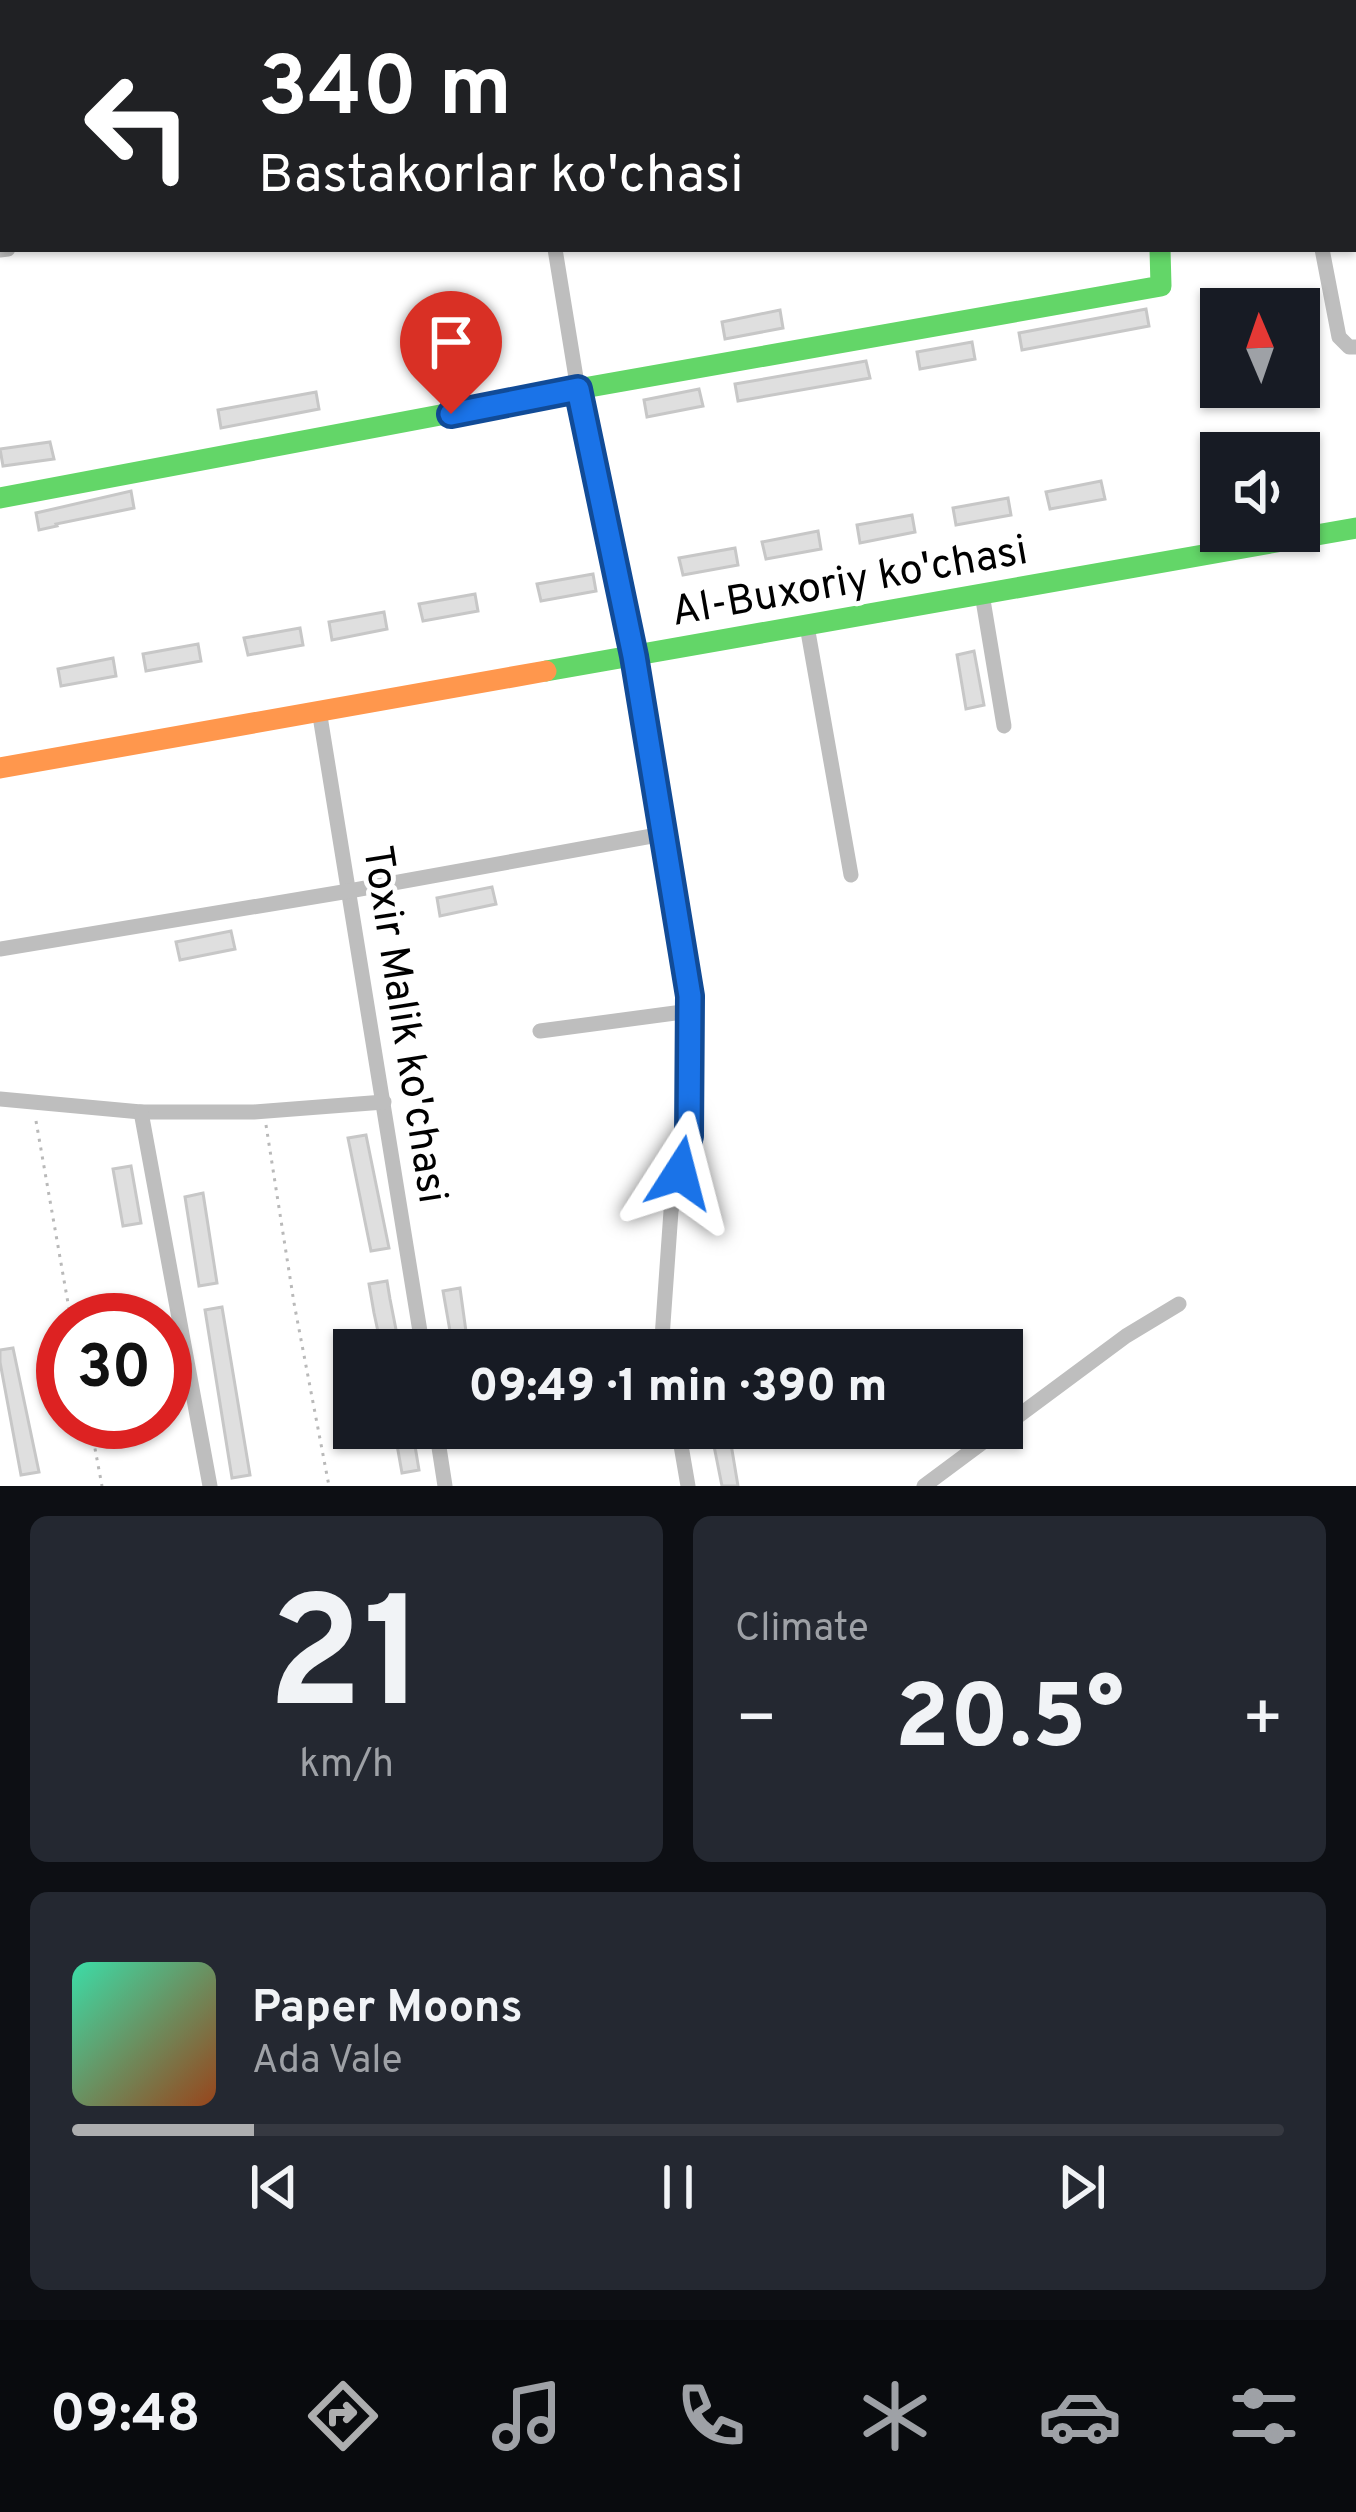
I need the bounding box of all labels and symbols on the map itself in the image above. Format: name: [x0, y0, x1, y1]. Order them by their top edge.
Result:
north arrow: [1200, 288, 1320, 408]
pin: [400, 291, 502, 414]
street label: Al-Buxoriy ko'chasi: [668, 526, 1032, 641]
street label: Toxir Malik ko'chasi: [348, 842, 457, 1207]
position arrow: [617, 1110, 743, 1236]
speed limit sign: 30: [36, 1293, 192, 1449]

